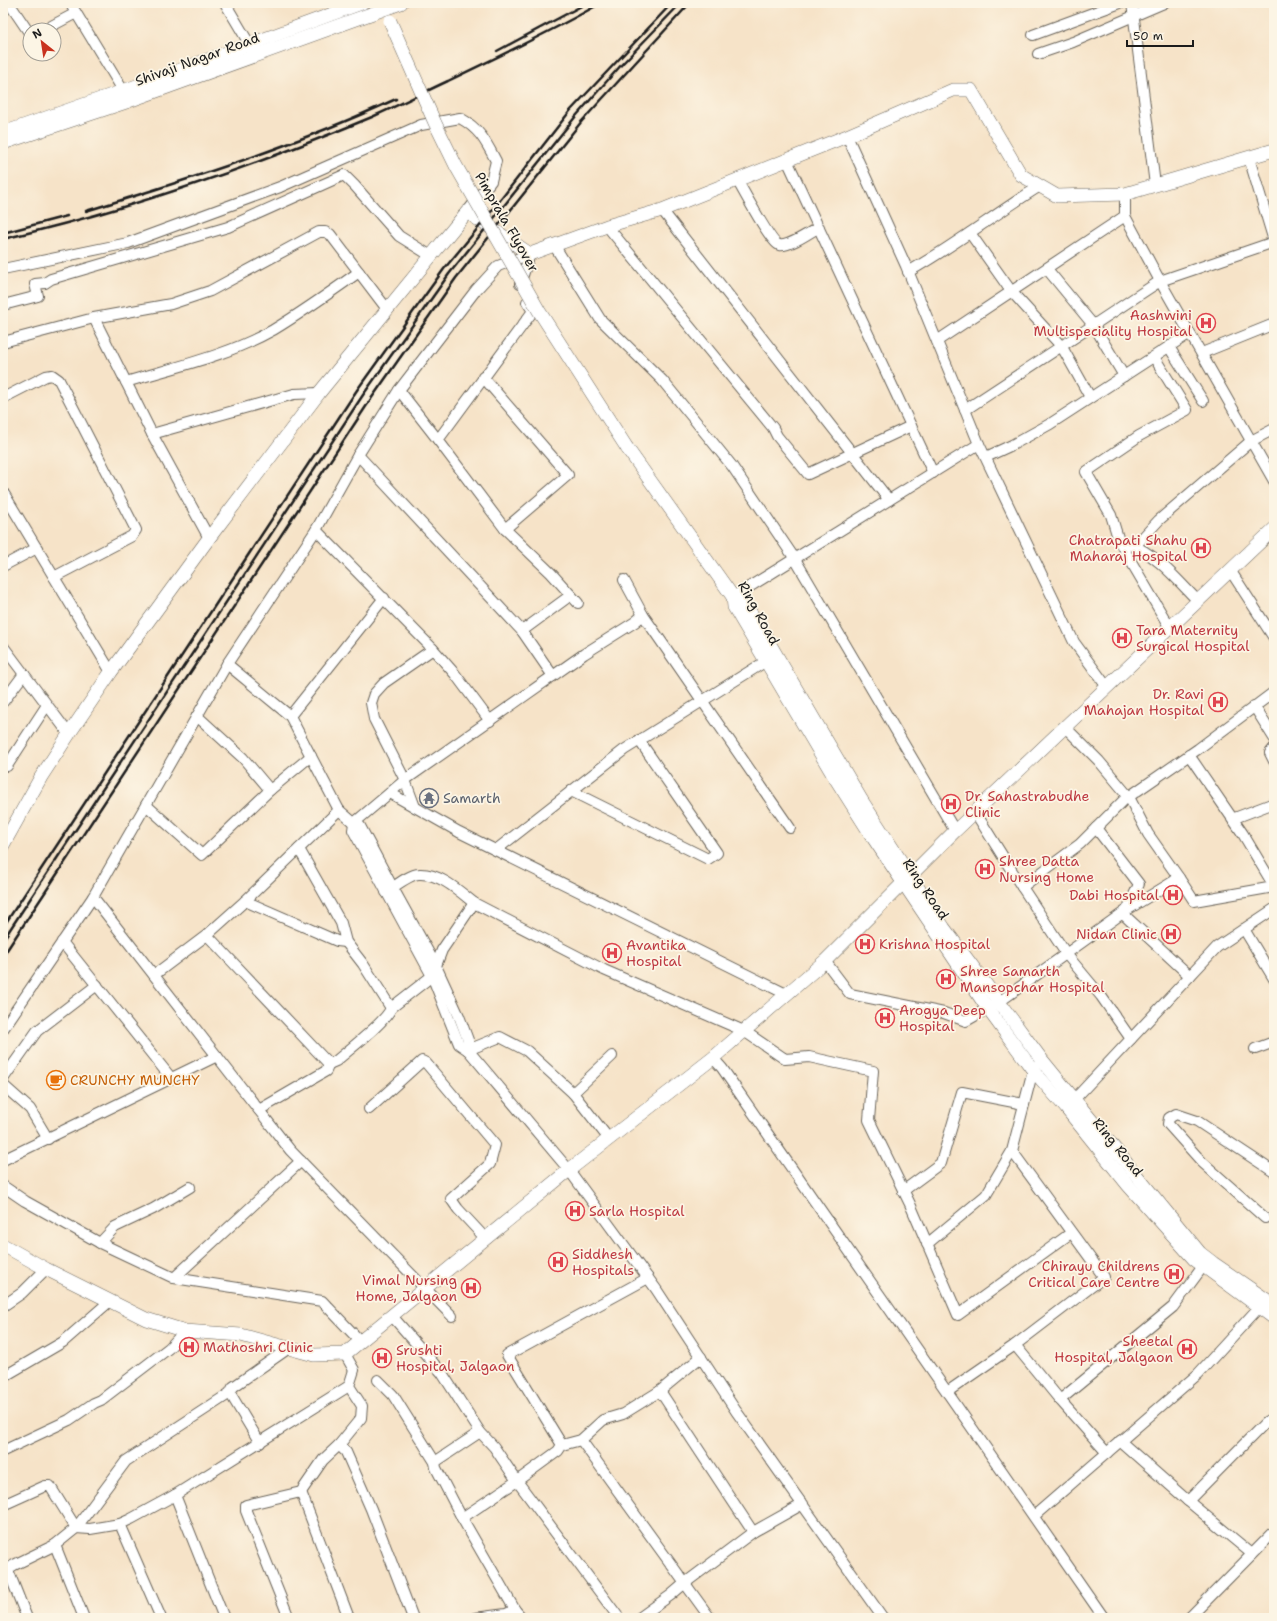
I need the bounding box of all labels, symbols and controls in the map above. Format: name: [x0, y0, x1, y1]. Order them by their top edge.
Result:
north arrow: [22, 22, 62, 62]
scale bar: [1127, 22, 1193, 48]
text: N: [30, 25, 45, 42]
street label: Shivaji Nagar Road: [132, 28, 262, 90]
text: 50 m: [1133, 28, 1163, 44]
street label: Pimprala Flyover: [471, 169, 543, 276]
place label: Aashwini Multispeciality Hospital: [1033, 306, 1193, 340]
hospital icon: Aashwini Multispeciality Hospital: [1195, 312, 1217, 334]
place label: Chatrapati Shahu Maharaj Hospital: [1069, 531, 1188, 565]
hospital icon: Chatrapati Shahu Maharaj Hospital: [1190, 537, 1212, 559]
street label: Ring Road: [734, 578, 784, 648]
place label: Tara Maternity Surgical Hospital: [1136, 621, 1250, 655]
hospital icon: Tara Maternity Surgical Hospital: [1111, 627, 1133, 649]
place label: Dr. Ravi Mahajan Hospital: [1084, 685, 1205, 719]
hospital icon: Dr. Ravi Mahajan Hospital: [1207, 691, 1229, 713]
temple icon: Samarth: [418, 787, 440, 809]
place label: Dr. Sahastrabudhe Clinic: [965, 787, 1090, 821]
place label: Samarth: [443, 789, 501, 807]
hospital icon: Dr. Sahastrabudhe Clinic: [940, 793, 962, 815]
place label: Shree Datta Nursing Home: [999, 852, 1094, 886]
street label: Ring Road: [899, 855, 953, 923]
hospital icon: Shree Datta Nursing Home: [974, 858, 996, 880]
hospital icon: Dabi Hospital: [1162, 884, 1184, 906]
place label: Dabi Hospital: [1069, 886, 1160, 904]
hospital icon: Nidan Clinic: [1160, 923, 1182, 945]
place label: Nidan Clinic: [1076, 925, 1157, 943]
hospital icon: Krishna Hospital: [854, 933, 876, 955]
place label: Krishna Hospital: [879, 935, 991, 953]
place label: Avantika Hospital: [626, 936, 686, 970]
hospital icon: Avantika Hospital: [601, 942, 623, 964]
place label: Shree Samarth Mansopchar Hospital: [960, 962, 1105, 996]
hospital icon: Shree Samarth Mansopchar Hospital: [935, 968, 957, 990]
place label: Arogya Deep Hospital: [899, 1001, 986, 1035]
hospital icon: Arogya Deep Hospital: [874, 1007, 896, 1029]
cafe icon: CRUNCHY MUNCHY: [45, 1069, 67, 1091]
place label: CRUNCHY MUNCHY: [70, 1071, 200, 1089]
street label: Ring Road: [1089, 1114, 1147, 1180]
hospital icon: Sarla Hospital: [564, 1200, 586, 1222]
place label: Sarla Hospital: [589, 1202, 685, 1220]
place label: Siddhesh Hospitals: [572, 1245, 634, 1279]
hospital icon: Siddhesh Hospitals: [547, 1251, 569, 1273]
place label: Chirayu Childrens Critical Care Centre: [1028, 1257, 1160, 1291]
hospital icon: Chirayu Childrens Critical Care Centre: [1163, 1263, 1185, 1285]
place label: Vimal Nursing Home, Jalgaon: [356, 1271, 457, 1305]
hospital icon: Vimal Nursing Home, Jalgaon: [460, 1277, 482, 1299]
place label: Sheetal Hospital, Jalgaon: [1054, 1332, 1174, 1366]
hospital icon: Mathoshri Clinic: [178, 1336, 200, 1358]
place label: Mathoshri Clinic: [203, 1338, 313, 1356]
hospital icon: Sheetal Hospital, Jalgaon: [1176, 1338, 1198, 1360]
place label: Srushti Hospital, Jalgaon: [396, 1341, 515, 1375]
hospital icon: Srushti Hospital, Jalgaon: [371, 1347, 393, 1369]

